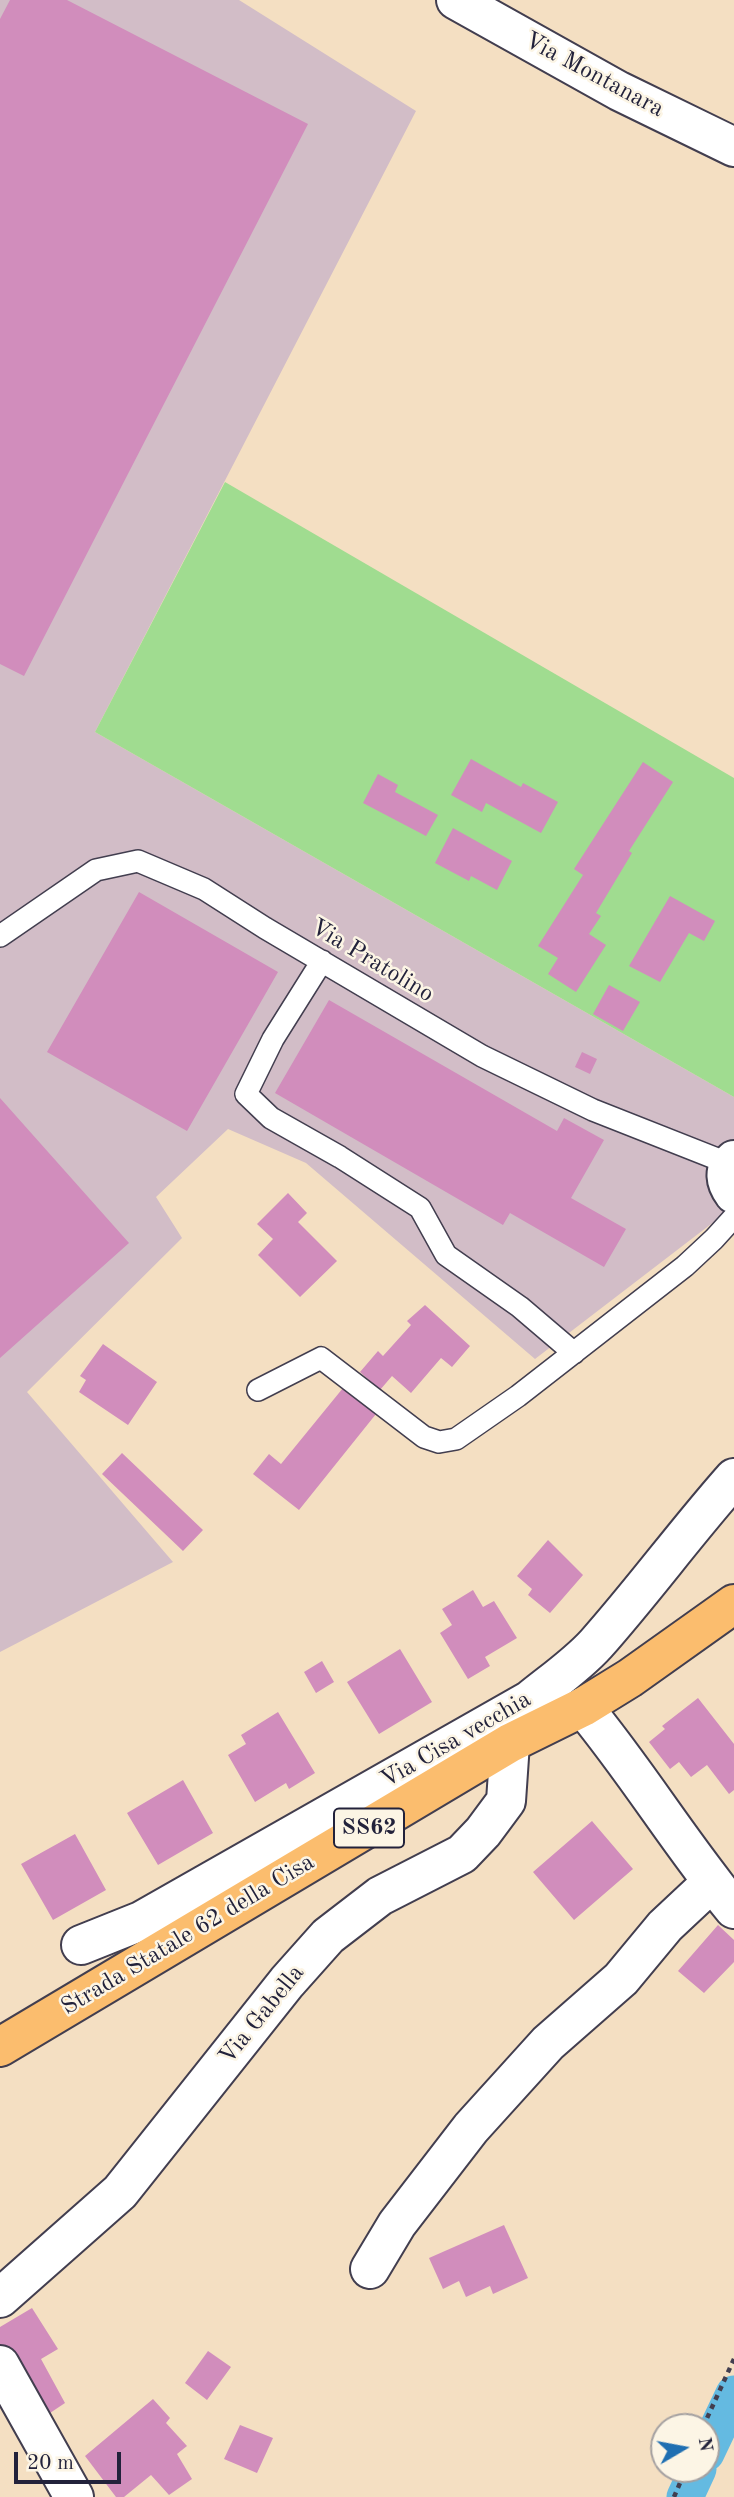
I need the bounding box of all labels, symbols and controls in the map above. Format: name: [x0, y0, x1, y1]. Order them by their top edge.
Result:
street label: Via Montanara: [519, 26, 669, 124]
street label: Via Pratolino: [305, 913, 439, 1009]
street label: Via Cisa vecchia: [376, 1685, 536, 1795]
road number: SS62: [334, 1809, 404, 1848]
street label: Strada Statale 62 della Cisa: [56, 1848, 320, 2022]
street label: Via Gabella: [213, 1959, 311, 2071]
north arrow: [650, 2413, 720, 2483]
text: N: [694, 2436, 715, 2453]
scale bar: [18, 2438, 124, 2482]
text: 20 m: [27, 2453, 74, 2474]

